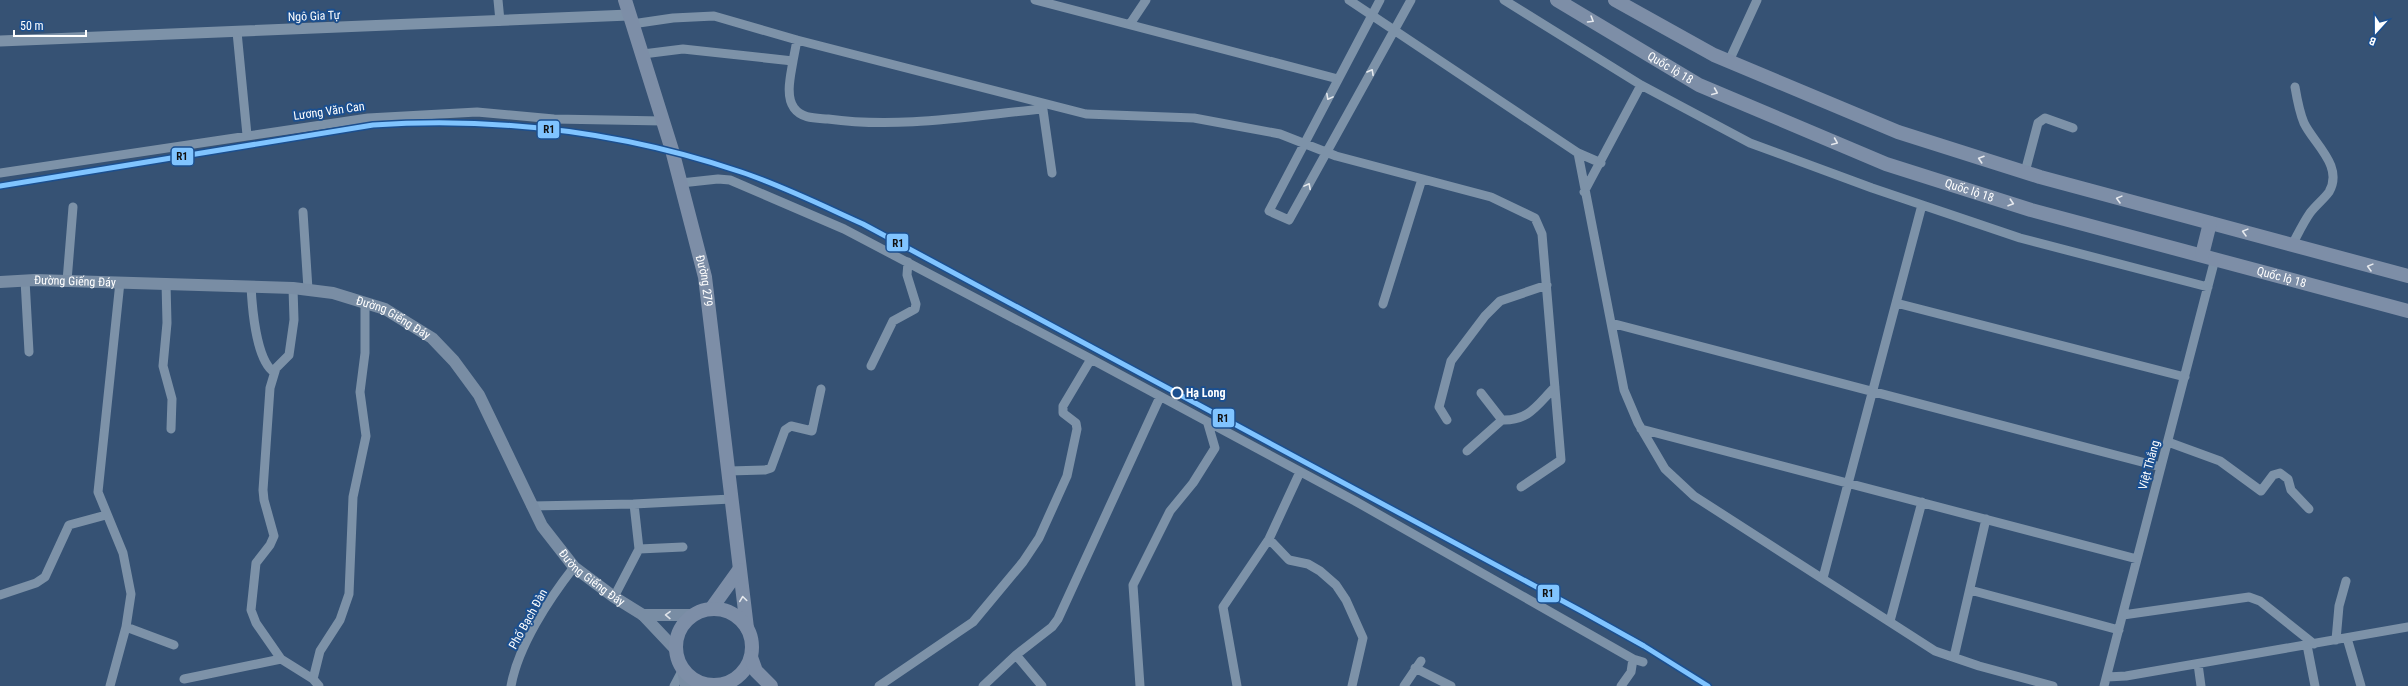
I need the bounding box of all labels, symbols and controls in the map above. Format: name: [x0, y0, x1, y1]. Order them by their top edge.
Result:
street label: Ngô Gia Tự: [288, 8, 341, 24]
scale bar: [14, 12, 86, 38]
north arrow: [2356, 12, 2396, 52]
one-way arrow: [1587, 16, 1594, 23]
text: 50 m: [20, 19, 44, 33]
text: B: [2367, 34, 2378, 48]
street label: Quốc lộ 18: [1645, 49, 1696, 87]
one-way arrow: [1366, 69, 1373, 77]
one-way arrow: [1711, 87, 1719, 95]
one-way arrow: [1327, 92, 1334, 100]
street label: Lương Văn Can: [293, 99, 366, 123]
line badge: R1: [537, 120, 560, 139]
text: R1: [543, 123, 555, 136]
one-way arrow: [1832, 138, 1839, 146]
line badge: R1: [171, 147, 194, 166]
text: R1: [176, 150, 188, 163]
one-way arrow: [1978, 155, 1985, 163]
street label: Quốc lộ 18: [1943, 176, 1996, 205]
one-way arrow: [1303, 183, 1311, 190]
one-way arrow: [2116, 195, 2123, 203]
one-way arrow: [2007, 198, 2014, 207]
one-way arrow: [2242, 229, 2248, 237]
line badge: R1: [886, 233, 909, 252]
text: R1: [892, 237, 904, 250]
street label: Đường 279: [693, 254, 715, 307]
one-way arrow: [2367, 263, 2373, 271]
street label: Quốc lộ 18: [2255, 264, 2308, 290]
street label: Đường Giếng Đáy: [34, 273, 116, 290]
street label: Đường Giếng Đáy: [354, 294, 433, 342]
marker: Hạ Long: [1170, 386, 1184, 400]
place label: Hạ Long: [1186, 386, 1225, 400]
line badge: R1: [1212, 408, 1235, 428]
text: R1: [1217, 412, 1229, 425]
street label: Việt Thắng: [2136, 439, 2162, 491]
street label: Đường Giếng Đáy: [556, 547, 627, 609]
line badge: R1: [1537, 584, 1560, 603]
street label: Phố Bạch Đàn: [506, 586, 550, 651]
text: R1: [1542, 587, 1554, 600]
one-way arrow: [739, 596, 748, 602]
one-way arrow: [665, 611, 671, 619]

